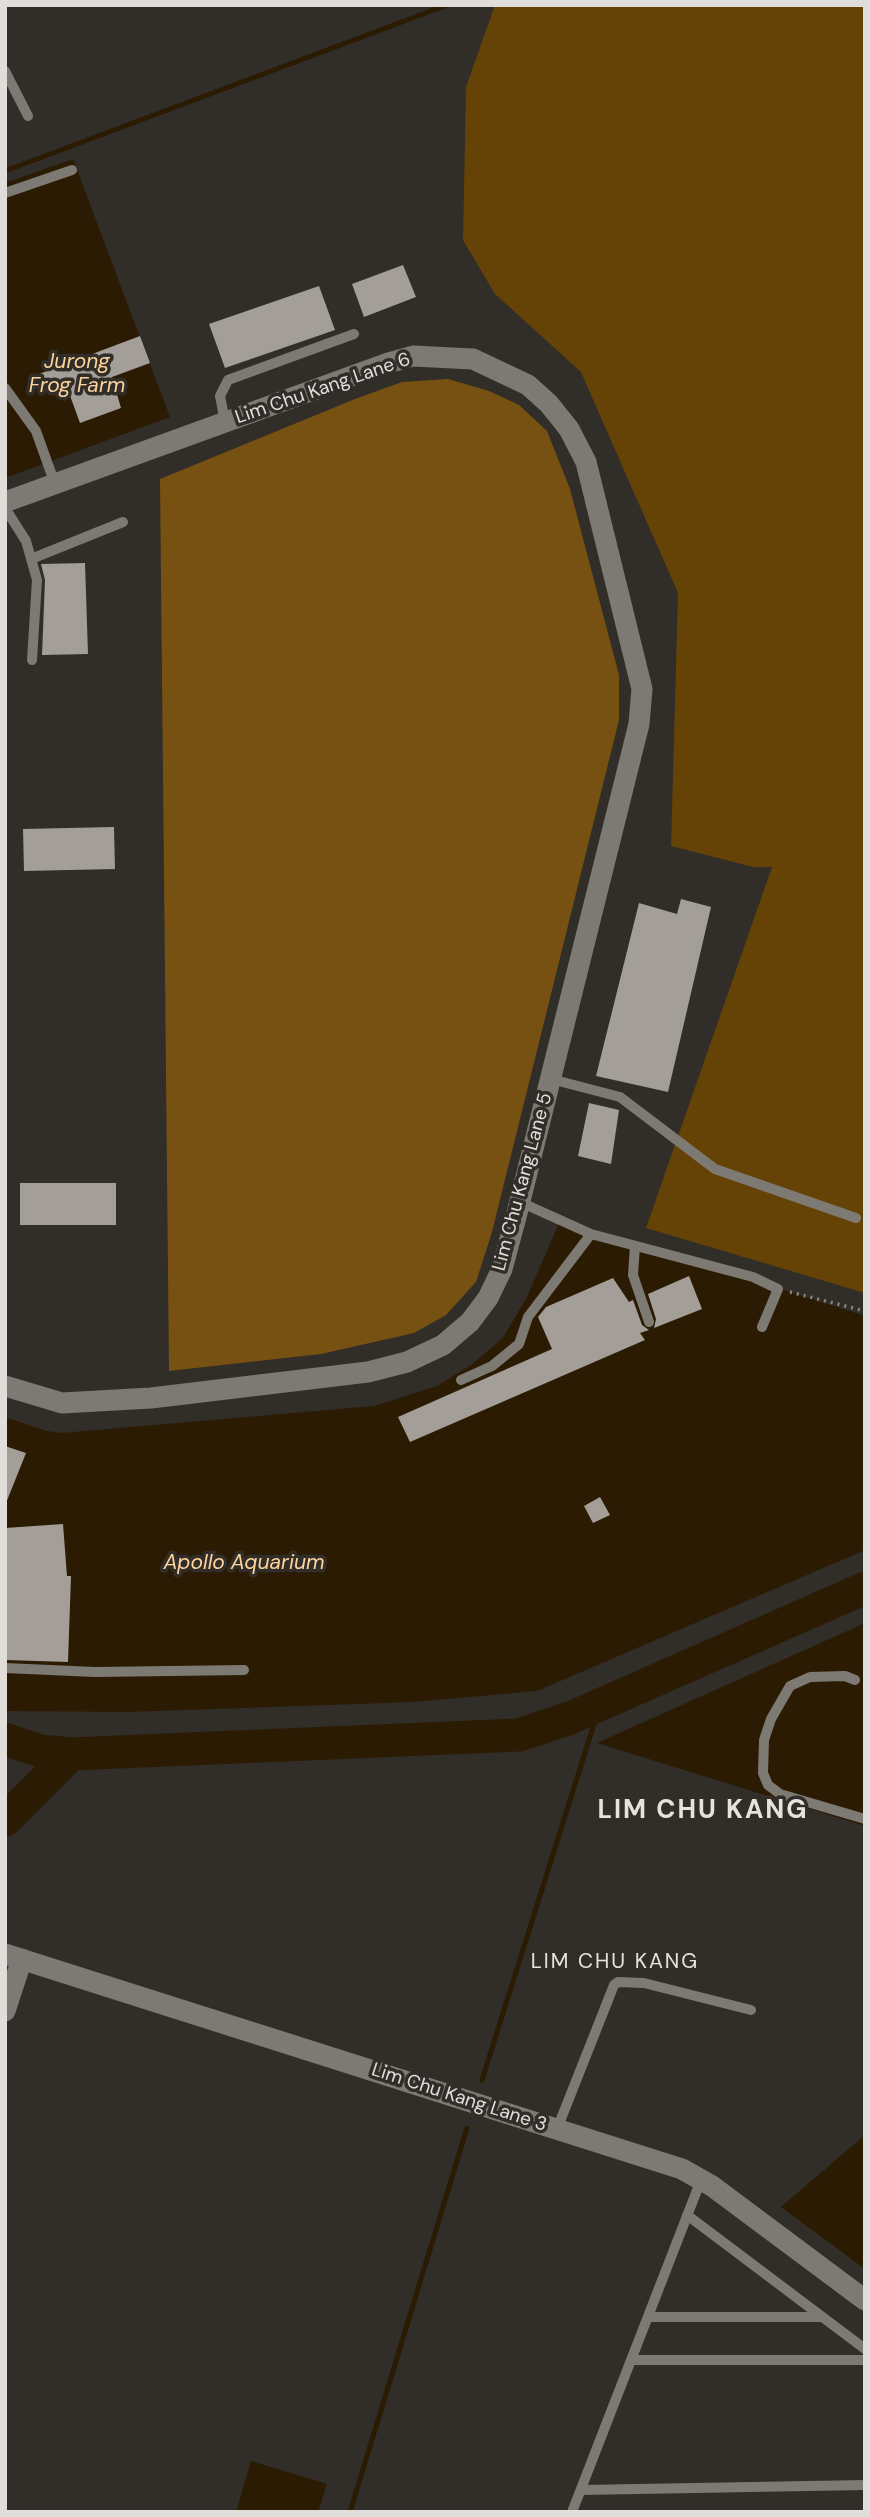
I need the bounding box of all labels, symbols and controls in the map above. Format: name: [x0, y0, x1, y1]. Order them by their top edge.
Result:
street label: Lim Chu Kang Lane 6: [232, 348, 414, 430]
water label: Jurong Frog Farm: [29, 349, 125, 399]
street label: Lim Chu Kang Lane 5: [488, 1091, 558, 1273]
water label: Apollo Aquarium: [163, 1550, 325, 1576]
district label: LIM CHU KANG: [599, 1795, 807, 1827]
district label: LIM CHU KANG: [532, 1949, 698, 1975]
street label: Lim Chu Kang Lane 3: [368, 2059, 550, 2137]

